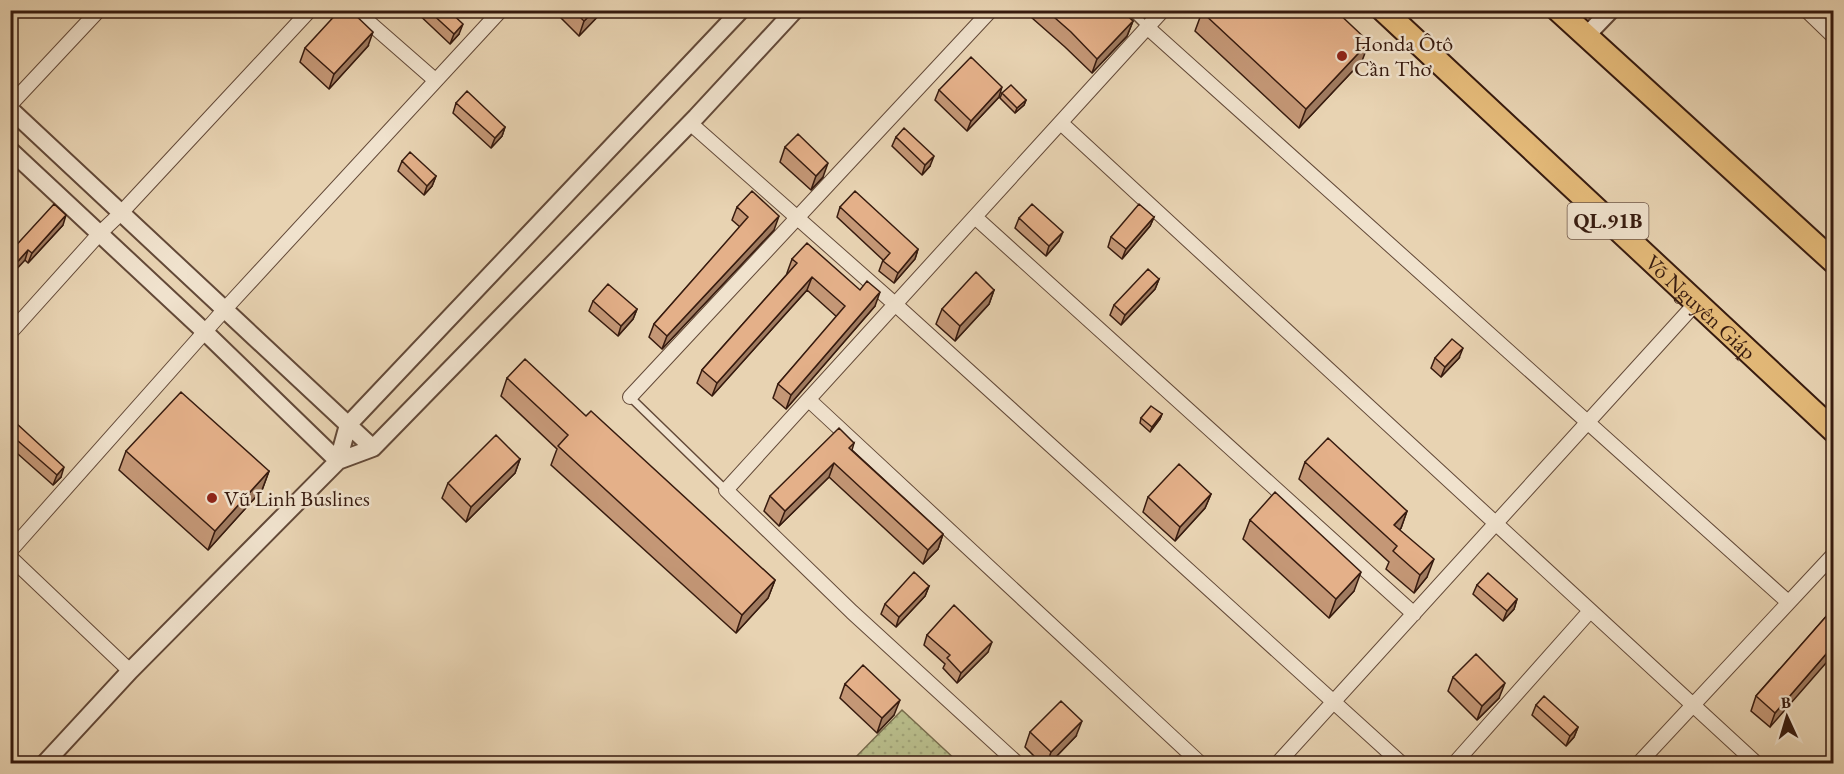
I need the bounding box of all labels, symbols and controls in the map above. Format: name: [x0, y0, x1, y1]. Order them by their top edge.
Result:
place label: Honda Ôtô Cần Thơ: [1354, 29, 1453, 83]
marker: Honda Ôtô Cần Thơ: [1335, 49, 1349, 63]
road number: QL.91B: [1568, 203, 1648, 239]
street label: Võ Nguyên Giáp: [1639, 248, 1762, 366]
place label: Vũ Linh Buslines: [224, 484, 370, 513]
marker: Vũ Linh Buslines: [205, 491, 219, 505]
north arrow: [1757, 687, 1817, 747]
text: B: [1780, 692, 1792, 713]

